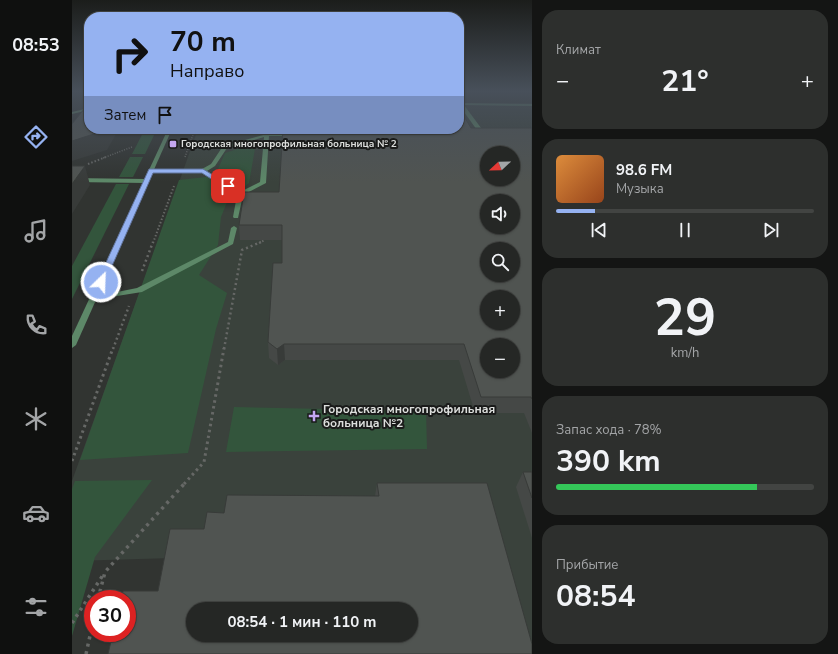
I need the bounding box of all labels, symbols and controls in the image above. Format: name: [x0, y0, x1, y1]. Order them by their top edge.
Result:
text: 70 m: [170, 23, 236, 61]
icon: right: [104, 28, 156, 80]
text: 08:53: [12, 33, 60, 57]
text: Климат: [556, 41, 601, 59]
text: Направо: [170, 59, 244, 83]
text: 21°: [661, 61, 709, 102]
text: −: [556, 66, 569, 96]
text: +: [801, 66, 814, 96]
icon: arrive: [154, 104, 176, 126]
text: Затем: [104, 105, 146, 125]
icon: directions: [22, 123, 50, 151]
place label: Городская многопрофильная больница № 2: [181, 137, 397, 151]
marker: Городская многопрофильная больница № 2: [168, 139, 178, 149]
north arrow: [480, 146, 520, 186]
map controls: [480, 146, 520, 378]
text: 98.6 FM: [616, 160, 672, 180]
pin: [211, 169, 245, 203]
icon: arrive: [217, 175, 239, 197]
text: Музыка: [616, 180, 664, 198]
button: sound: [480, 194, 520, 234]
icon: music: [22, 217, 50, 245]
icon: previous: [588, 219, 610, 241]
icon: pause: [674, 219, 696, 241]
icon: next: [760, 219, 782, 241]
button: search: [480, 242, 520, 282]
position arrow: [80, 261, 122, 303]
text: 29: [654, 282, 716, 353]
button: +: [480, 290, 520, 330]
icon: phone: [22, 311, 50, 339]
button: −: [480, 338, 520, 378]
text: km/h: [671, 344, 699, 362]
place label: Городская многопрофильная больница №2: [323, 401, 495, 431]
icon: climate: [22, 405, 50, 433]
marker: Городская многопрофильная больница №2: [308, 410, 320, 422]
text: Запас хода · 78%: [556, 421, 662, 439]
text: 390 km: [556, 441, 661, 482]
icon: car: [22, 499, 50, 527]
text: Прибытие: [556, 556, 618, 574]
text: 08:54: [556, 576, 635, 617]
speed limit sign: 30: [84, 590, 136, 642]
icon: filters: [22, 593, 50, 621]
text: 08:54 · 1 мин · 110 m: [227, 612, 377, 632]

